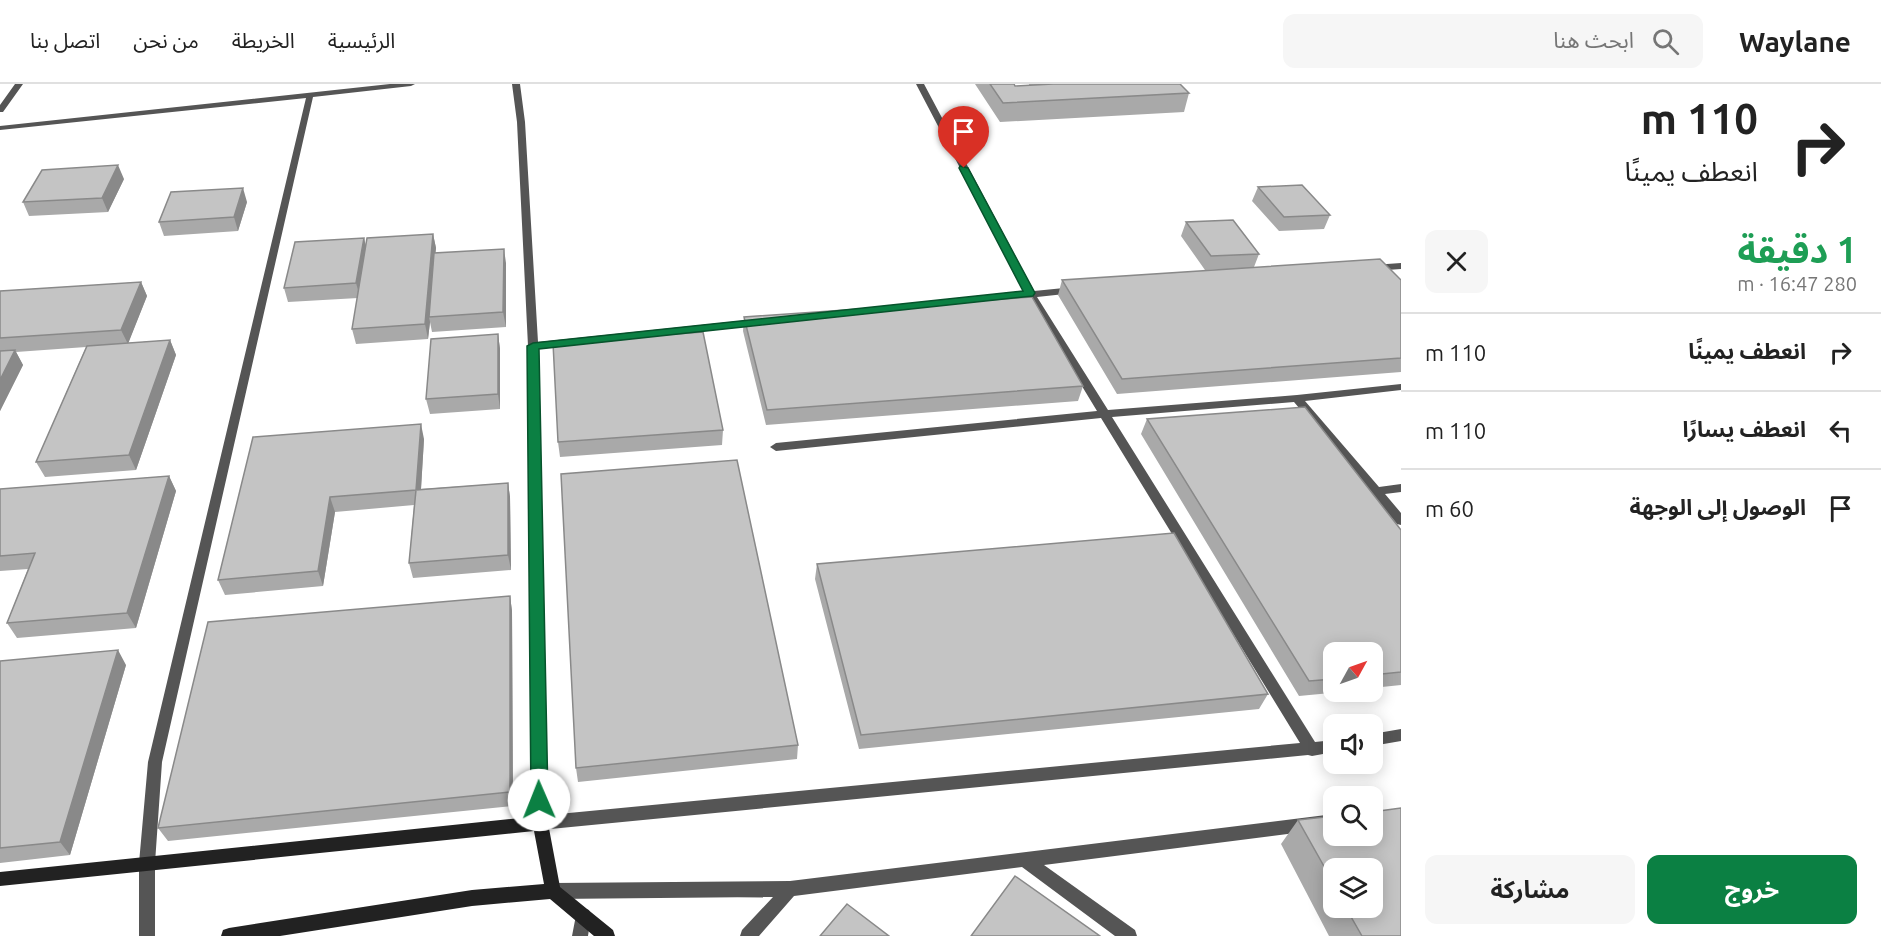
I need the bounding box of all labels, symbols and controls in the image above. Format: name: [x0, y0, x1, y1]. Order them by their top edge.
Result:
search box: [1283, 14, 1703, 68]
icon: search: [1649, 25, 1682, 58]
text: Waylane: [1739, 26, 1851, 57]
text: ابحث هنا: [1553, 27, 1634, 52]
text: اتصل بنا: [30, 28, 100, 52]
text: من نحن: [133, 28, 199, 52]
text: الخريطة: [232, 28, 295, 52]
text: الرئيسية: [328, 28, 395, 52]
text: 110 m: [1641, 95, 1758, 142]
pin: [938, 106, 989, 168]
icon: right: [1779, 108, 1857, 186]
icon: arrive: [947, 115, 980, 148]
text: انعطف يمينًا: [1624, 156, 1758, 186]
text: 1 دقيقة: [1738, 229, 1857, 270]
button: close: [1425, 230, 1488, 293]
text: 280 m · 16:47: [1737, 272, 1857, 295]
icon: right: [1824, 336, 1857, 369]
text: انعطف يمينًا: [1688, 338, 1806, 363]
text: 110 m: [1425, 340, 1486, 365]
icon: left: [1824, 414, 1857, 447]
text: انعطف يسارًا: [1683, 416, 1806, 441]
text: 110 m: [1425, 418, 1486, 443]
icon: arrive: [1824, 492, 1857, 525]
text: الوصول إلى الوجهة: [1629, 494, 1806, 519]
text: 60 m: [1425, 496, 1474, 521]
north arrow: [1323, 642, 1383, 702]
map controls: [1323, 642, 1383, 918]
button: sound: [1323, 714, 1383, 774]
position arrow: [507, 768, 571, 832]
button: search: [1323, 786, 1383, 846]
button: مشاركة: [1425, 855, 1635, 924]
button: خروج: [1647, 855, 1857, 924]
button: layers: [1323, 858, 1383, 918]

